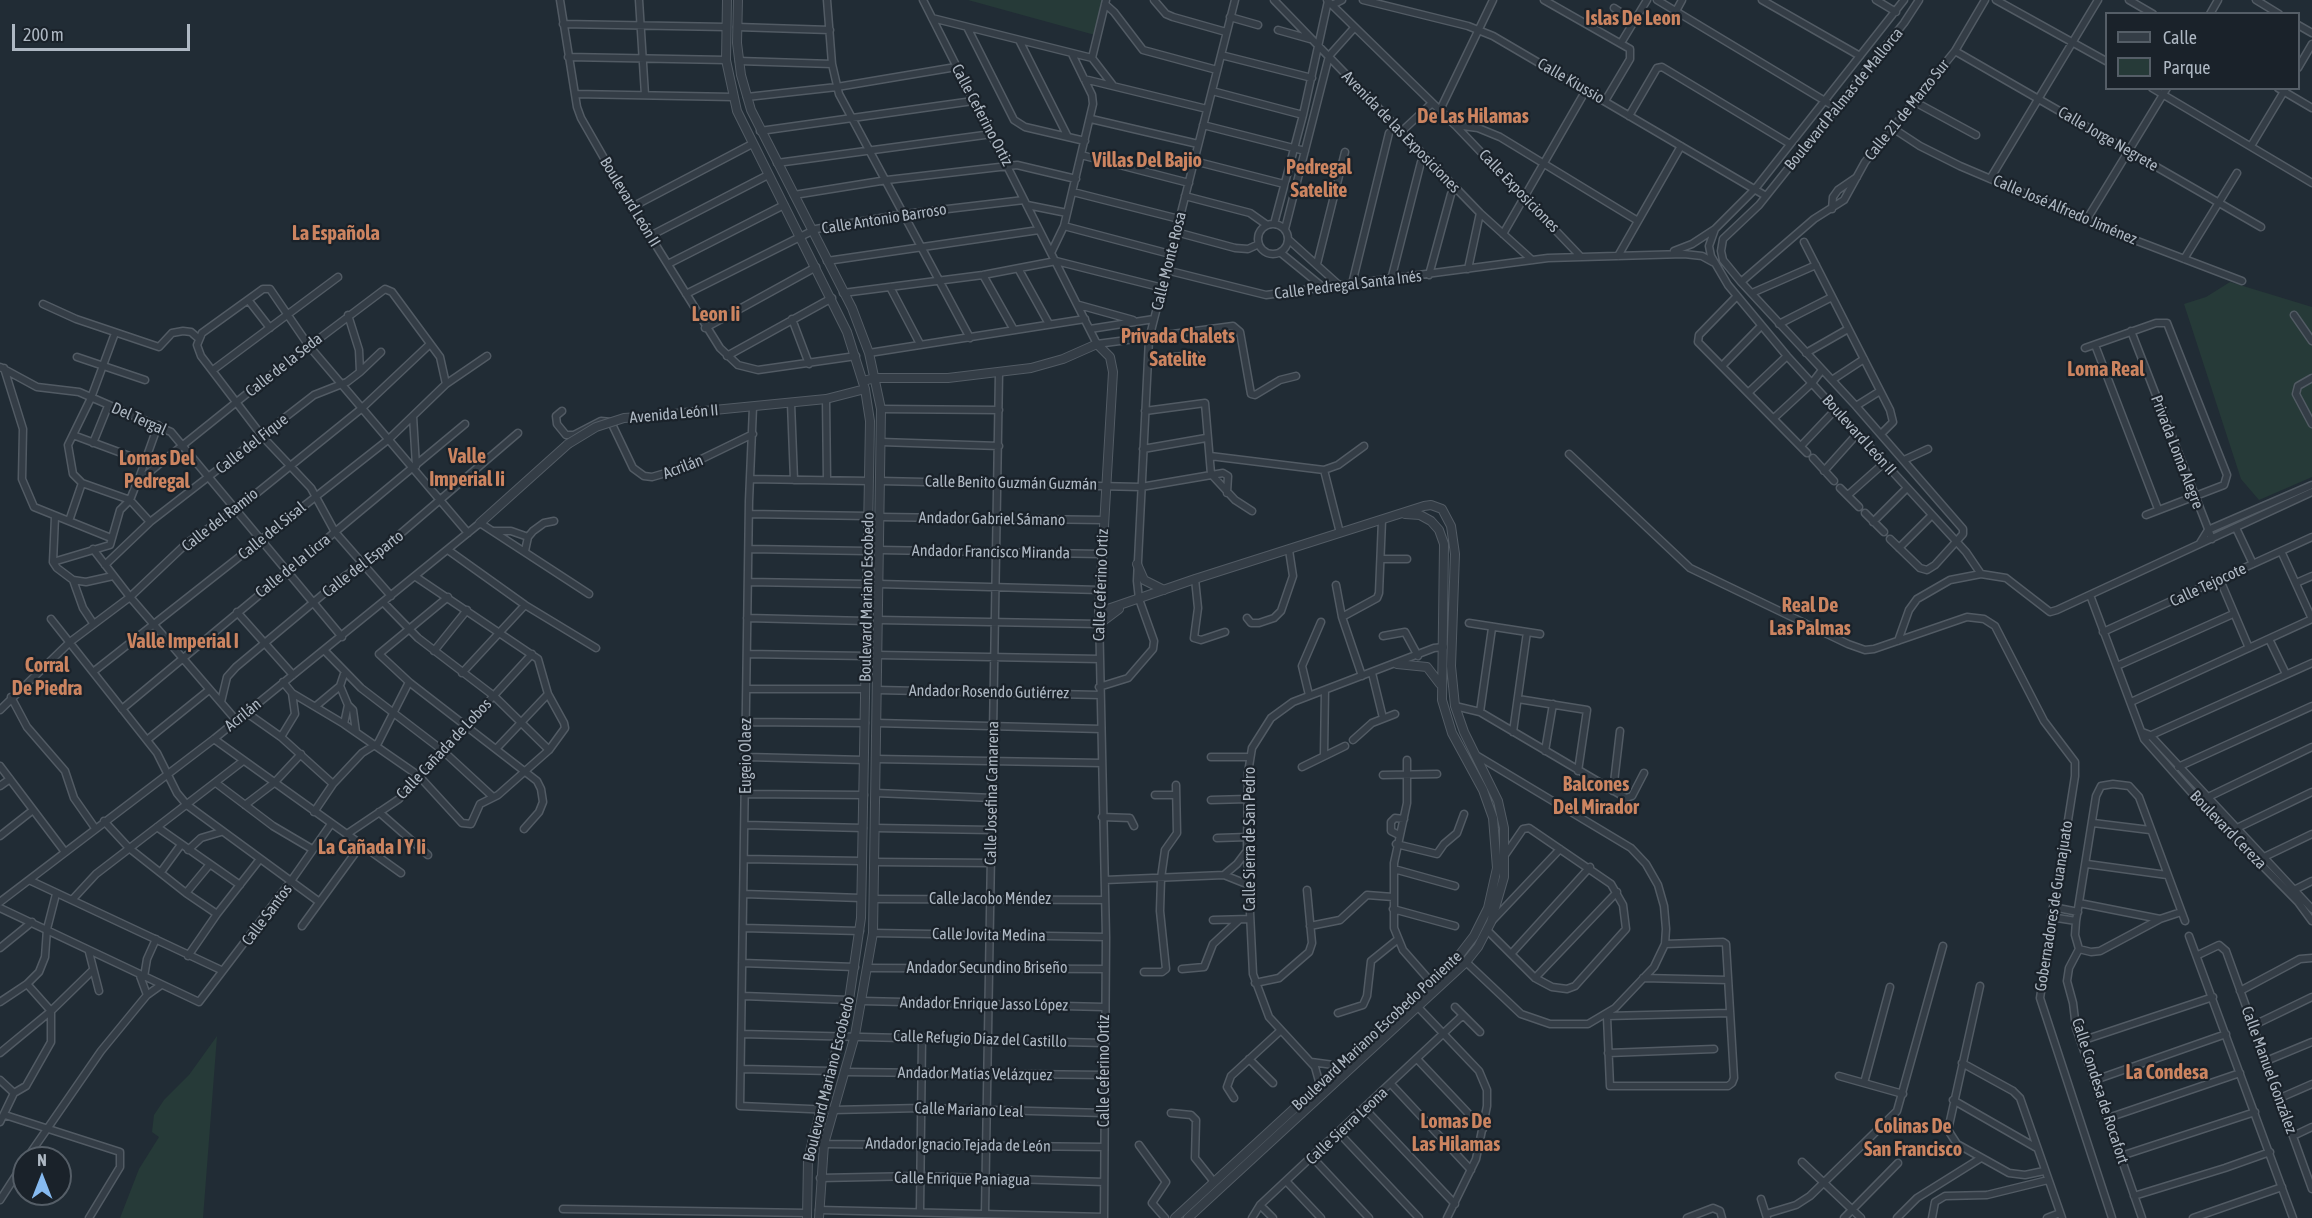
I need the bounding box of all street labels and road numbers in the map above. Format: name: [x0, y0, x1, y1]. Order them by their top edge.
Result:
street label: Boulevard Palmas de Mallorca: [1781, 24, 1907, 174]
street label: Calle Kiussio: [1534, 54, 1608, 108]
street label: Calle 21 de Marzo Sur: [1861, 56, 1953, 164]
street label: Calle Ceferino Ortiz: [947, 61, 1017, 169]
street label: Avenida de las Exposiciones: [1338, 67, 1464, 197]
street label: Calle Jorge Negrete: [2054, 103, 2162, 175]
street label: Calle Exposiciones: [1475, 146, 1563, 236]
street label: Boulevard León II: [596, 154, 664, 250]
street label: Calle José Alfredo Jiménez: [1990, 171, 2140, 249]
street label: Calle Antonio Barroso: [820, 200, 948, 238]
street label: Calle Monte Rosa: [1147, 210, 1191, 312]
street label: Calle Pedregal Santa Inés: [1273, 266, 1423, 304]
street label: Calle de la Seda: [242, 329, 326, 401]
street label: Boulevard León II: [1818, 391, 1900, 479]
street label: Privada Loma Alegre: [2146, 392, 2208, 512]
street label: Del Tergal: [108, 398, 170, 440]
street label: Avenida León II: [629, 401, 719, 427]
street label: Calle del Fique: [212, 410, 292, 478]
street label: Acrilán: [660, 451, 706, 483]
street label: Calle Benito Guzmán Guzmán: [925, 472, 1097, 494]
street label: Calle del Ramio: [178, 484, 262, 556]
street label: Calle del Sisal: [234, 498, 310, 564]
street label: Andador Gabriel Sámano: [919, 508, 1065, 530]
street label: Boulevard Mariano Escobedo: [856, 512, 878, 682]
street label: Calle del Esparto: [319, 526, 407, 602]
street label: Calle Ceferino Ortiz: [1089, 529, 1113, 641]
street label: Calle de la Licra: [252, 530, 334, 602]
street label: Andador Francisco Miranda: [912, 541, 1070, 563]
street label: Calle Tejocote: [2167, 559, 2249, 611]
street label: Andador Rosendo Gutiérrez: [909, 681, 1069, 703]
street label: Acrilán: [221, 694, 265, 736]
street label: Calle Cañada de Lobos: [392, 695, 496, 803]
street label: Eugeio Olaez: [736, 718, 756, 794]
street label: Calle Josefina Camarena: [981, 721, 1003, 865]
street label: Calle Sierra de San Pedro: [1240, 767, 1260, 911]
street label: Boulevard Cereza: [2186, 787, 2270, 873]
street label: Gobernadores de Guanajuato: [2031, 819, 2077, 993]
street label: Calle Santos: [238, 880, 296, 950]
street label: Calle Jacobo Méndez: [929, 889, 1051, 909]
street label: Calle Jovita Medina: [932, 924, 1046, 946]
street label: Boulevard Mariano Escobedo Poniente: [1288, 947, 1466, 1115]
street label: Andador Secundino Briseño: [907, 958, 1067, 978]
street label: Andador Enrique Jasso López: [900, 993, 1068, 1015]
street label: Boulevard Mariano Escobedo: [799, 994, 859, 1164]
street label: Calle Manuel González: [2237, 1004, 2301, 1136]
street label: Calle Ceferino Ortiz: [1094, 1015, 1114, 1127]
street label: Calle Condesa de Rocafort: [2067, 1016, 2133, 1166]
street label: Calle Refugio Díaz del Castillo: [893, 1026, 1067, 1052]
street label: Andador Matías Velázquez: [898, 1063, 1052, 1085]
street label: Calle Sierra Leona: [1302, 1083, 1392, 1169]
street label: Calle Mariano Leal: [914, 1099, 1024, 1121]
street label: Andador Ignacio Tejada de León: [865, 1134, 1051, 1156]
street label: Calle Enrique Paniagua: [894, 1168, 1030, 1190]

